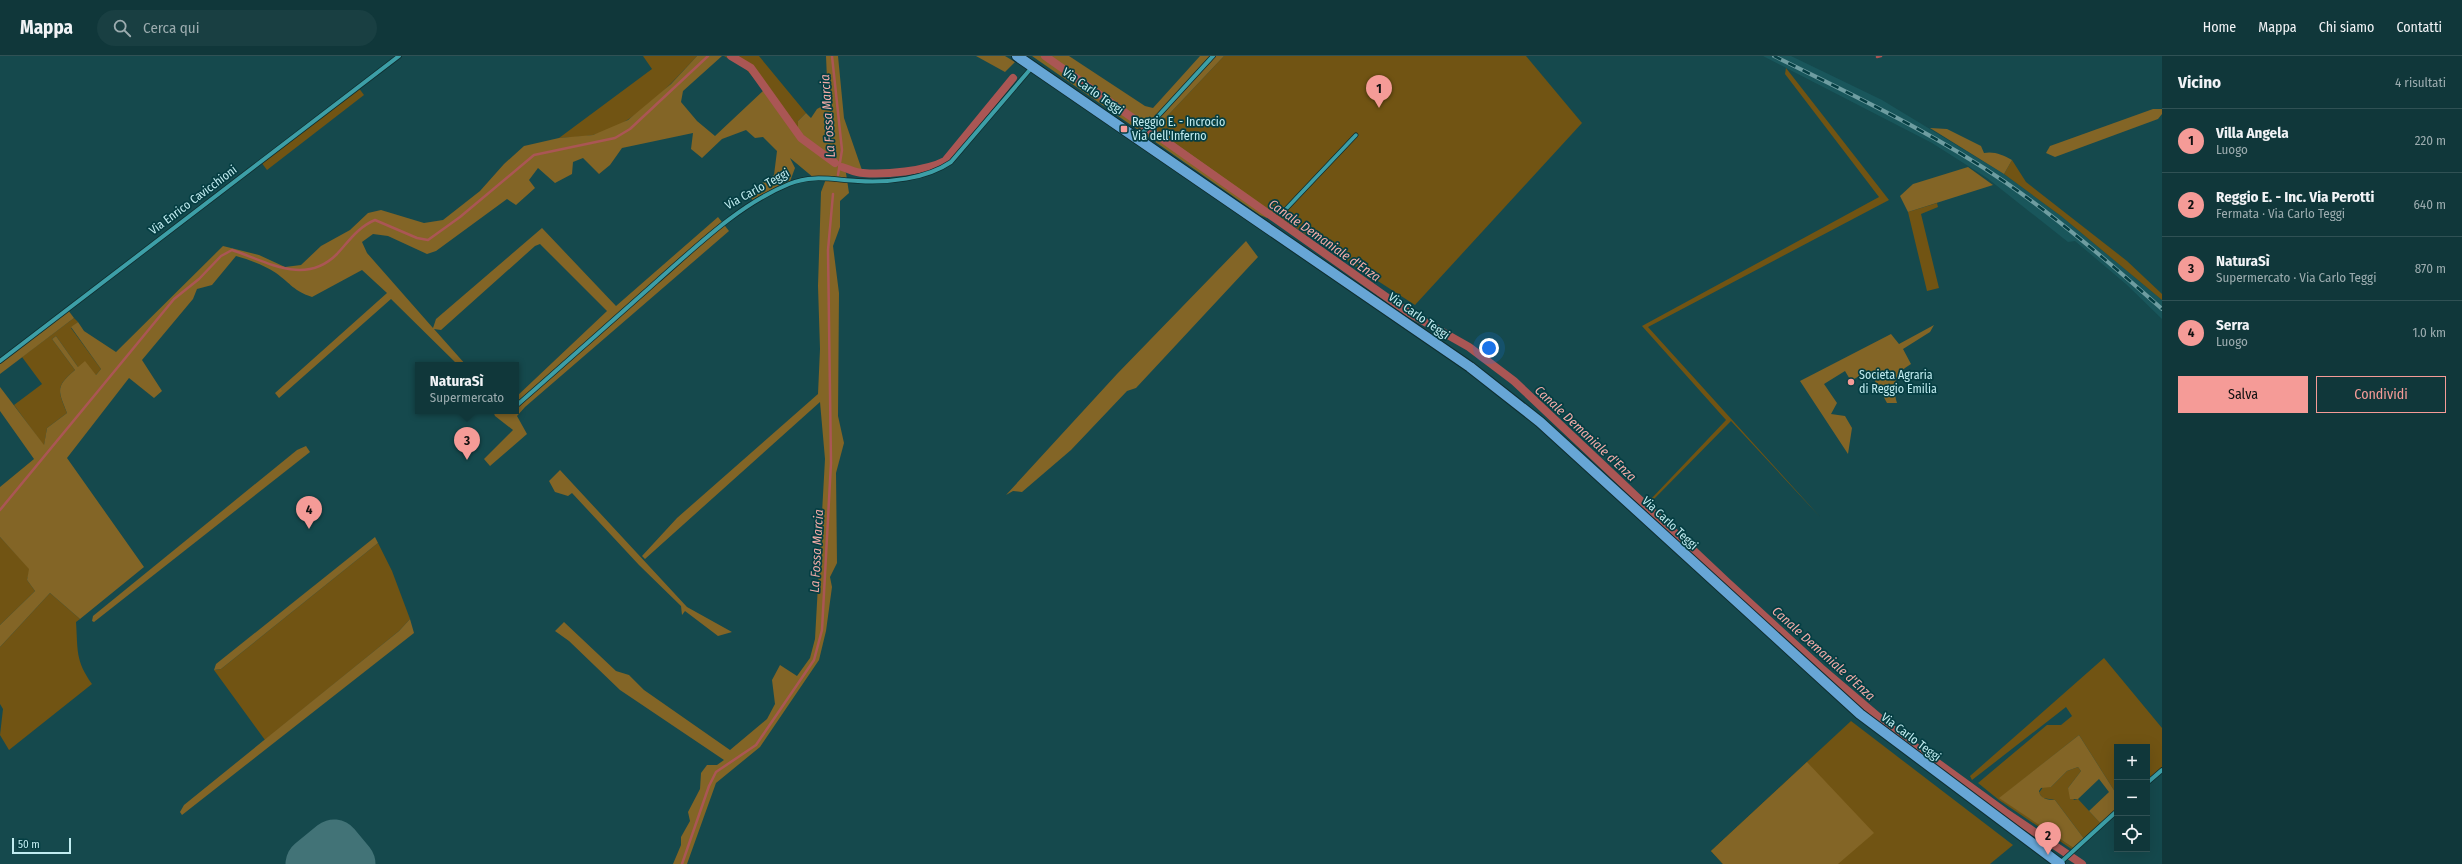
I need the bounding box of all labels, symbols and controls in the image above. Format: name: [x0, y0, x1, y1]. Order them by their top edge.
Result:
search box: [97, 10, 377, 46]
text: Mappa: [20, 16, 73, 39]
icon: search: [111, 17, 133, 39]
text: Cerca qui: [143, 19, 199, 37]
text: Home: [2203, 19, 2236, 36]
text: Mappa: [2258, 19, 2297, 36]
text: Chi siamo: [2319, 19, 2374, 36]
text: Contatti: [2396, 19, 2442, 36]
street label: Via Carlo Teggi: [1060, 65, 1126, 117]
text: Vicino: [2178, 72, 2221, 93]
water label: La Fossa Marcia: [817, 74, 838, 158]
pin: 1: [1366, 75, 1392, 108]
text: 4 risultati: [2395, 75, 2446, 90]
place label: Reggio E. - Incrocio Via dell'Inferno: [1132, 115, 1225, 143]
marker: Reggio E. - Incrocio Via dell'Inferno: [1119, 124, 1129, 134]
text: Villa Angela: [2216, 124, 2289, 142]
text: 1: [2188, 133, 2194, 148]
text: 220 m: [2415, 133, 2446, 148]
text: Luogo: [2216, 142, 2248, 157]
street label: Via Enrico Cavicchioni: [146, 163, 240, 237]
street label: Via Carlo Teggi: [722, 166, 792, 212]
text: Reggio E. - Inc. Via Perotti: [2216, 188, 2374, 206]
water label: Canale Demaniale d'Enza: [1266, 196, 1384, 285]
text: 2: [2188, 197, 2194, 212]
text: 640 m: [2413, 197, 2446, 212]
text: Fermata · Via Carlo Teggi: [2216, 206, 2345, 221]
text: NaturaSì: [2216, 252, 2270, 270]
text: 3: [2188, 261, 2194, 276]
text: 870 m: [2415, 261, 2446, 276]
text: Supermercato · Via Carlo Teggi: [2216, 270, 2376, 285]
street label: Via Carlo Teggi: [1386, 290, 1452, 342]
text: Serra: [2216, 316, 2249, 334]
text: 4: [2188, 325, 2194, 340]
text: 1.0 km: [2412, 325, 2446, 340]
text: Luogo: [2216, 334, 2248, 349]
your location: [1479, 338, 1499, 358]
popup: [415, 362, 519, 414]
place label: Societa Agraria di Reggio Emilia: [1859, 368, 1937, 396]
text: NaturaSì: [430, 372, 483, 390]
button: Salva: [2178, 376, 2308, 413]
button: Condividi: [2316, 376, 2446, 413]
marker: Societa Agraria di Reggio Emilia: [1846, 377, 1856, 387]
water label: Canale Demaniale d'Enza: [1532, 383, 1640, 484]
text: Supermercato: [430, 390, 504, 405]
pin: 3: [454, 427, 480, 460]
street label: Via Carlo Teggi: [1639, 494, 1701, 552]
pin: 4: [296, 496, 322, 529]
water label: La Fossa Marcia: [807, 509, 826, 593]
water label: Canale Demaniale d'Enza: [1769, 603, 1878, 704]
street label: Via Carlo Teggi: [1878, 710, 1944, 764]
map controls: [2114, 744, 2150, 852]
button: +: [2114, 744, 2150, 780]
button: −: [2114, 780, 2150, 816]
button: locate: [2114, 816, 2150, 852]
pin: 2: [2035, 822, 2061, 855]
scale bar: [12, 836, 71, 855]
text: 50 m: [18, 838, 40, 851]

